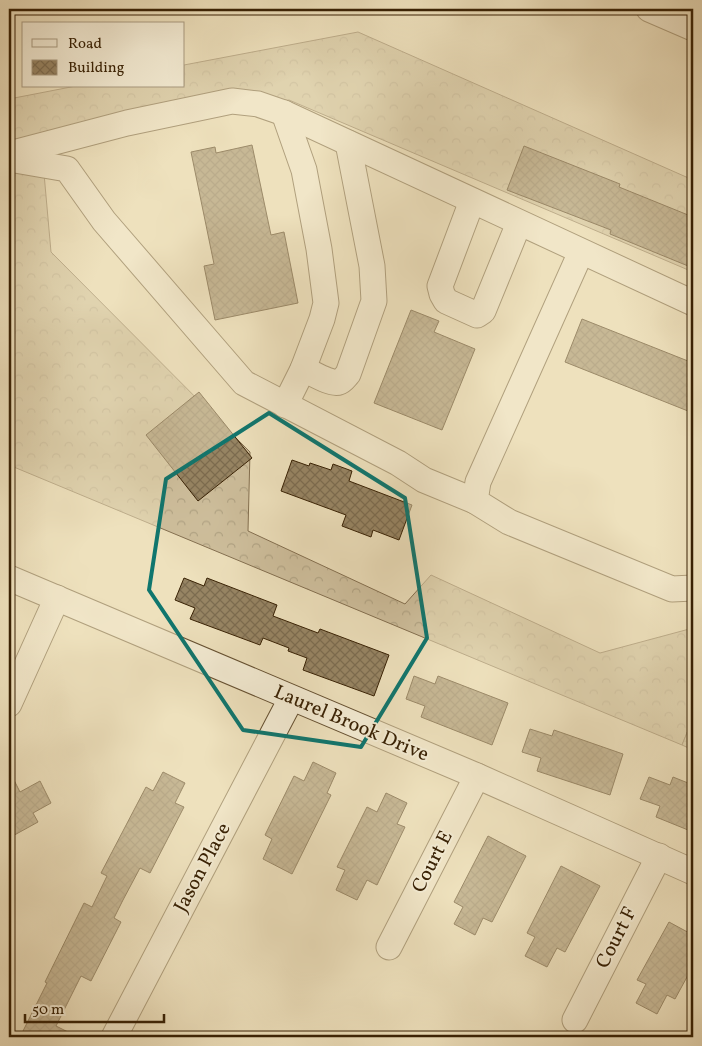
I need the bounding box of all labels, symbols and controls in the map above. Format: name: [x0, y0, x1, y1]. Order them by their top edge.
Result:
legend: [22, 22, 185, 88]
text: Road: [68, 34, 102, 55]
text: Building: [68, 58, 125, 79]
street label: Laurel Brook Drive: [269, 679, 433, 769]
street label: Jason Place: [168, 818, 238, 918]
street label: Court E: [405, 826, 461, 898]
street label: Court F: [590, 902, 644, 974]
scale bar: [25, 991, 164, 1023]
text: 50 m: [32, 1000, 64, 1021]

